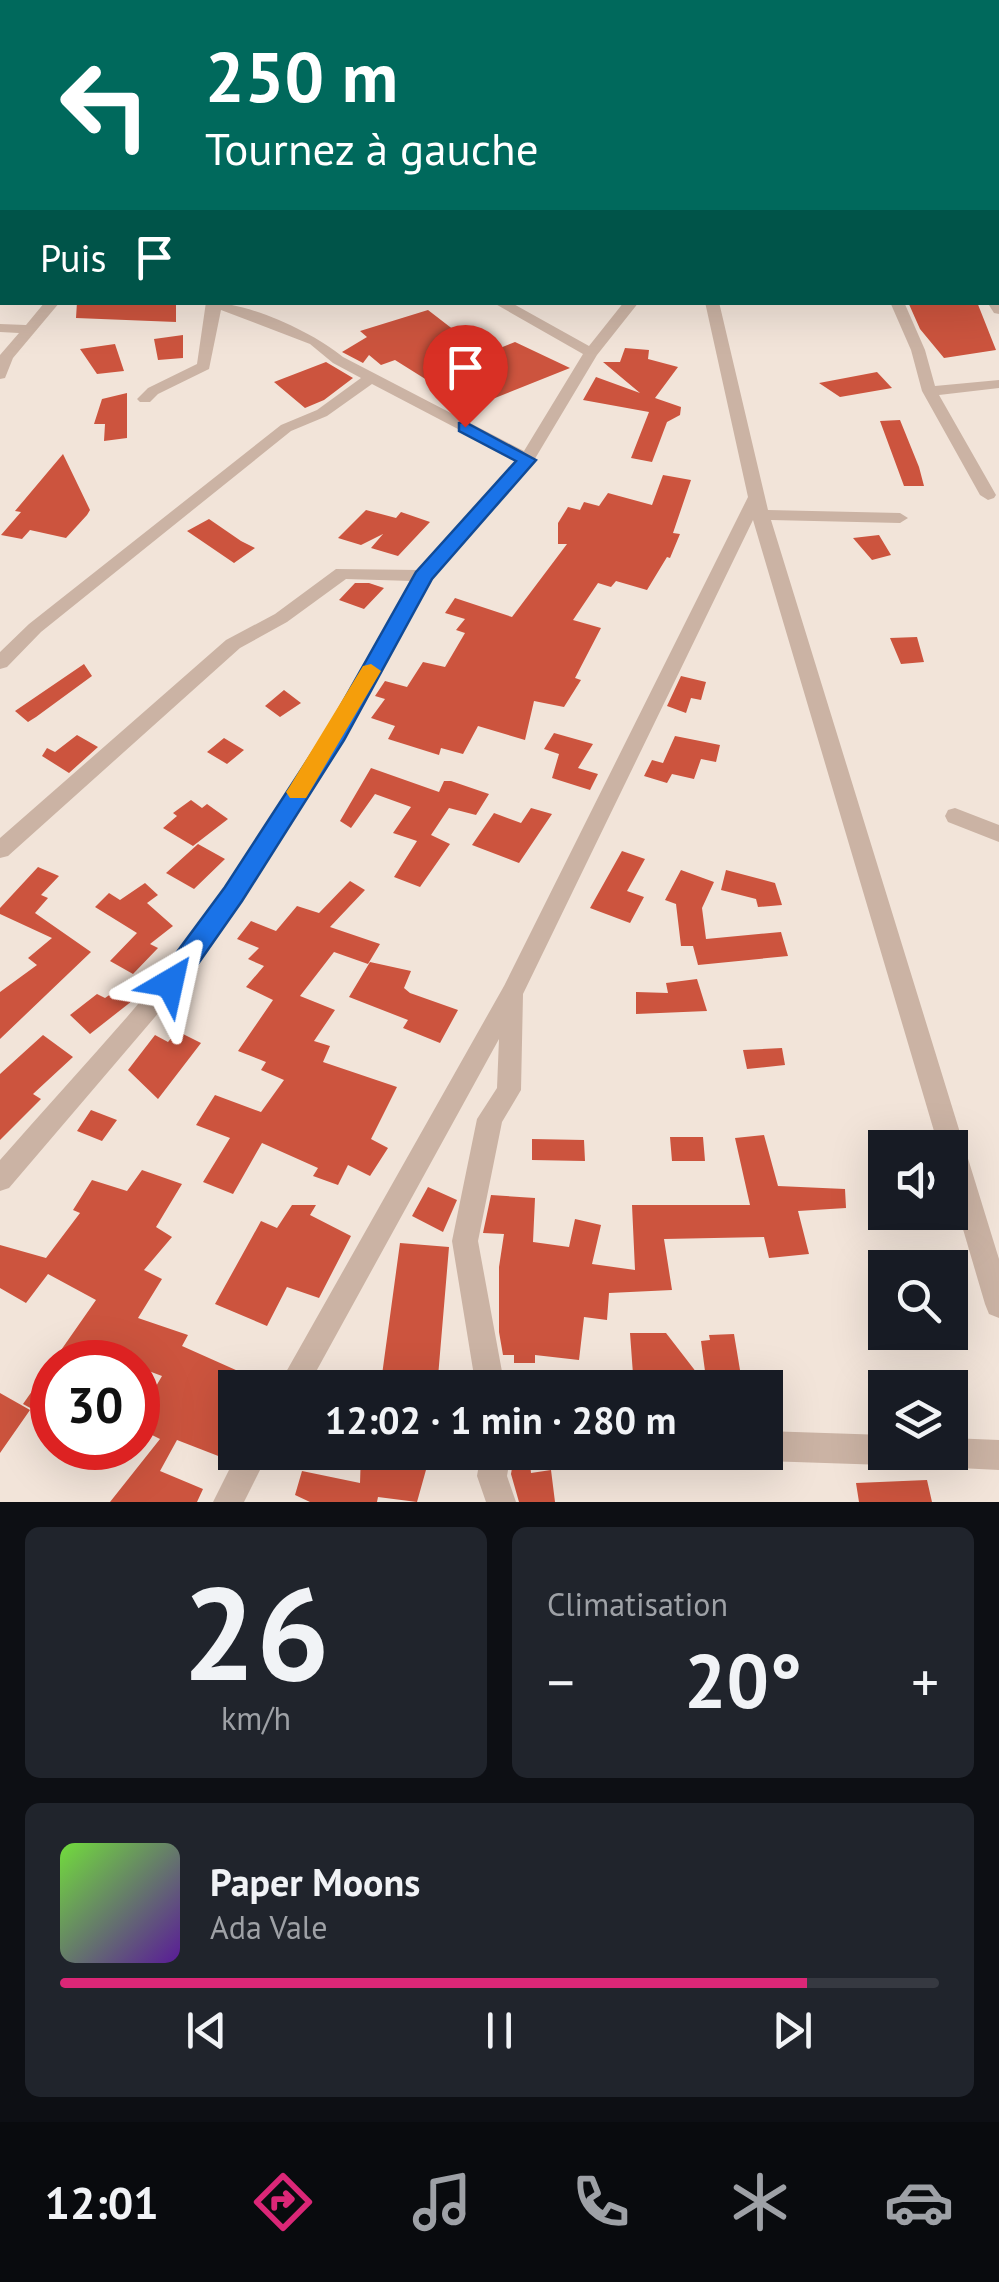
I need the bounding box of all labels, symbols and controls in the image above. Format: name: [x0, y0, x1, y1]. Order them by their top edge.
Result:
text: 250 m: [205, 31, 398, 121]
icon: left: [40, 40, 170, 170]
text: Tournez à gauche: [205, 119, 539, 177]
icon: arrive: [127, 230, 182, 285]
text: Puis: [40, 233, 107, 282]
pin: [423, 325, 508, 428]
icon: arrive: [438, 340, 493, 395]
position arrow: [118, 931, 222, 1035]
map controls: [868, 1130, 968, 1470]
button: sound: [868, 1130, 968, 1230]
button: search: [868, 1250, 968, 1350]
speed limit sign: 30: [30, 1340, 160, 1470]
button: layers: [868, 1370, 968, 1470]
text: 12:02 · 1 min · 280 m: [325, 1395, 676, 1444]
text: 26: [182, 1548, 330, 1716]
text: Climatisation: [547, 1583, 728, 1625]
text: 20°: [684, 1632, 802, 1729]
text: −: [547, 1646, 575, 1717]
text: +: [911, 1646, 939, 1717]
text: km/h: [221, 1697, 291, 1739]
text: Paper Moons: [210, 1857, 420, 1906]
text: Ada Vale: [210, 1906, 327, 1948]
icon: previous: [179, 2003, 234, 2058]
icon: pause: [472, 2003, 527, 2058]
icon: next: [765, 2003, 820, 2058]
icon: directions: [248, 2167, 318, 2237]
icon: music: [407, 2167, 477, 2237]
icon: phone: [566, 2167, 636, 2237]
icon: climate: [725, 2167, 795, 2237]
icon: car: [884, 2167, 954, 2237]
text: 12:01: [45, 2173, 159, 2231]

